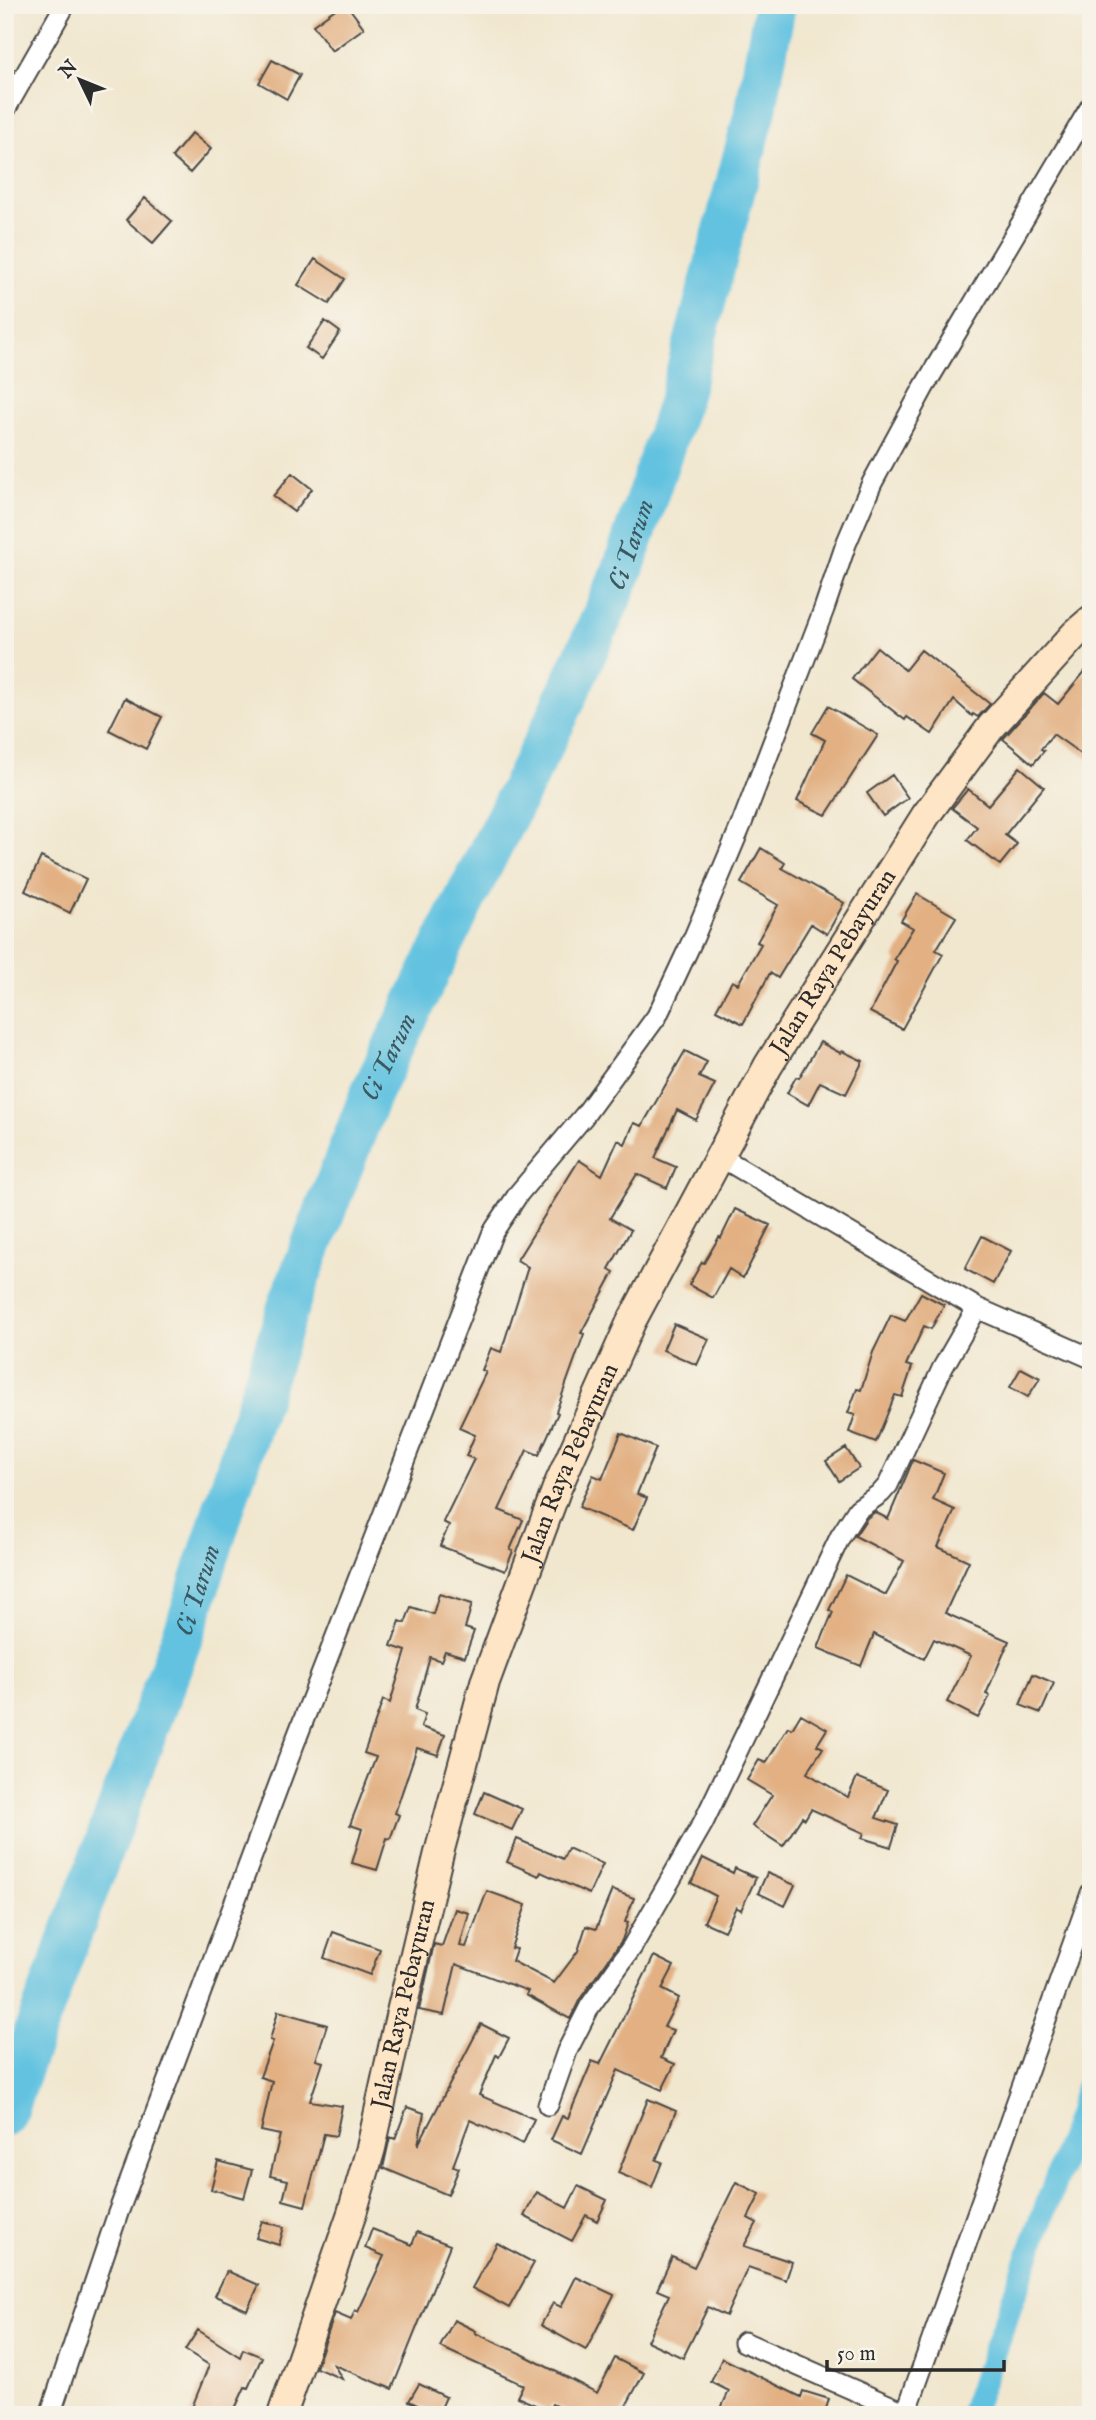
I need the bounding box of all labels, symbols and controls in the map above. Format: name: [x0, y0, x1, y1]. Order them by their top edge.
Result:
north arrow: [46, 46, 116, 116]
text: N: [54, 55, 84, 85]
water label: Ci Tarum: [600, 495, 662, 595]
street label: Jalan Raya Pebayuran: [762, 863, 904, 1064]
water label: Ci Tarum: [353, 1008, 424, 1105]
street label: Jalan Raya Pebayuran: [514, 1358, 626, 1570]
water label: Ci Tarum: [168, 1541, 228, 1641]
street label: Jalan Raya Pebayuran: [364, 1896, 443, 2115]
scale bar: [827, 2329, 1003, 2373]
text: 50 m: [837, 2341, 876, 2368]

